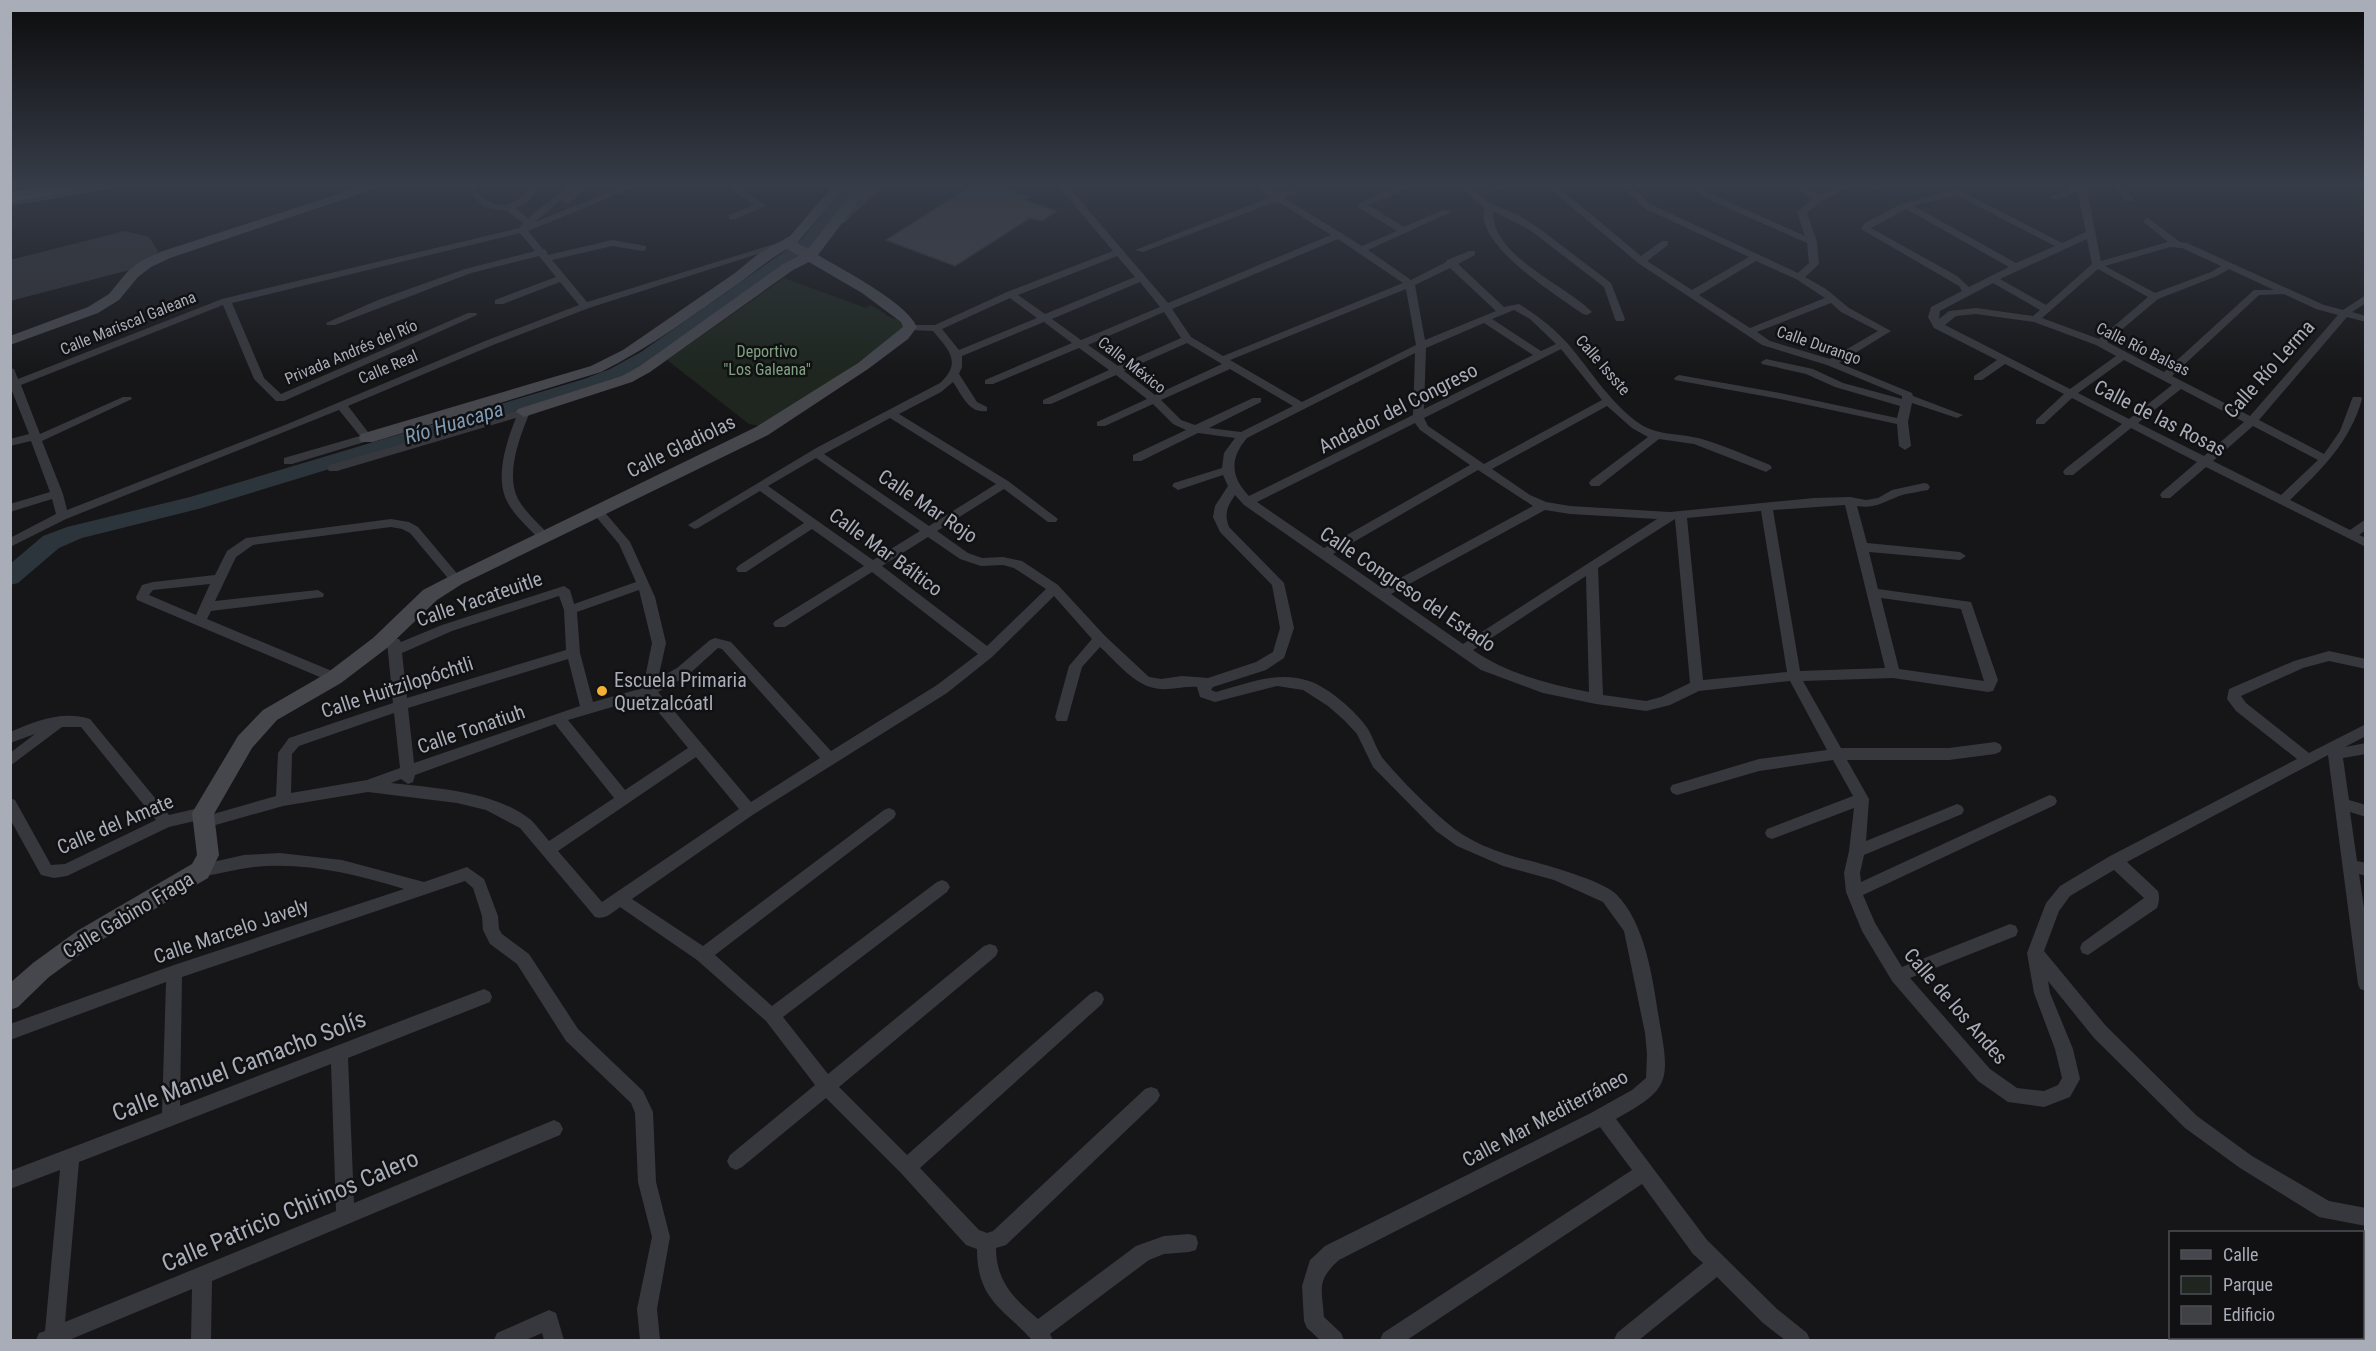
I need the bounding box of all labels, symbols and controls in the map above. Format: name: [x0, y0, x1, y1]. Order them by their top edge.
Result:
street label: Calle Mariscal Galeana: [57, 287, 199, 359]
street label: Privada Andrés del Río: [282, 315, 420, 389]
street label: Calle Río Lerma: [2219, 315, 2319, 423]
street label: Calle Río Balsas: [2093, 318, 2193, 380]
street label: Calle Durango: [1774, 322, 1864, 368]
street label: Calle Issste: [1572, 331, 1634, 399]
street label: Calle México: [1094, 333, 1170, 397]
park label: Deportivo "Los Galeana": [723, 342, 811, 379]
street label: Calle Real: [355, 346, 421, 388]
street label: Andador del Congreso: [1314, 358, 1482, 458]
street label: Calle de las Rosas: [2090, 375, 2230, 461]
water label: Río Huacapa: [402, 397, 506, 449]
street label: Calle Gladiolas: [623, 409, 739, 483]
street label: Calle Mar Rojo: [874, 464, 982, 548]
street label: Calle Mar Báltico: [825, 503, 947, 601]
street label: Calle Congreso del Estado: [1315, 521, 1501, 657]
street label: Calle Yacateuitle: [413, 566, 545, 632]
street label: Calle Huitzilopóchtli: [318, 651, 476, 723]
place label: Escuela Primaria Quetzalcóatl: [614, 668, 747, 715]
marker: Escuela Primaria Quetzalcóatl: [595, 684, 609, 698]
street label: Calle Tonatiuh: [414, 699, 528, 759]
street label: Calle del Amate: [53, 789, 177, 859]
street label: Calle Gabino Fraga: [58, 867, 198, 963]
street label: Calle Marcelo Javely: [150, 893, 312, 969]
street label: Calle de los Andes: [1899, 943, 2013, 1069]
street label: Calle Manuel Camacho Solís: [108, 1005, 370, 1127]
street label: Calle Mar Mediterráneo: [1458, 1064, 1632, 1172]
street label: Calle Patricio Chirinos Calero: [157, 1144, 423, 1278]
legend: [2169, 1231, 2364, 1339]
text: Calle: [2223, 1244, 2259, 1265]
text: Parque: [2223, 1274, 2273, 1295]
text: Edificio: [2223, 1304, 2275, 1325]

